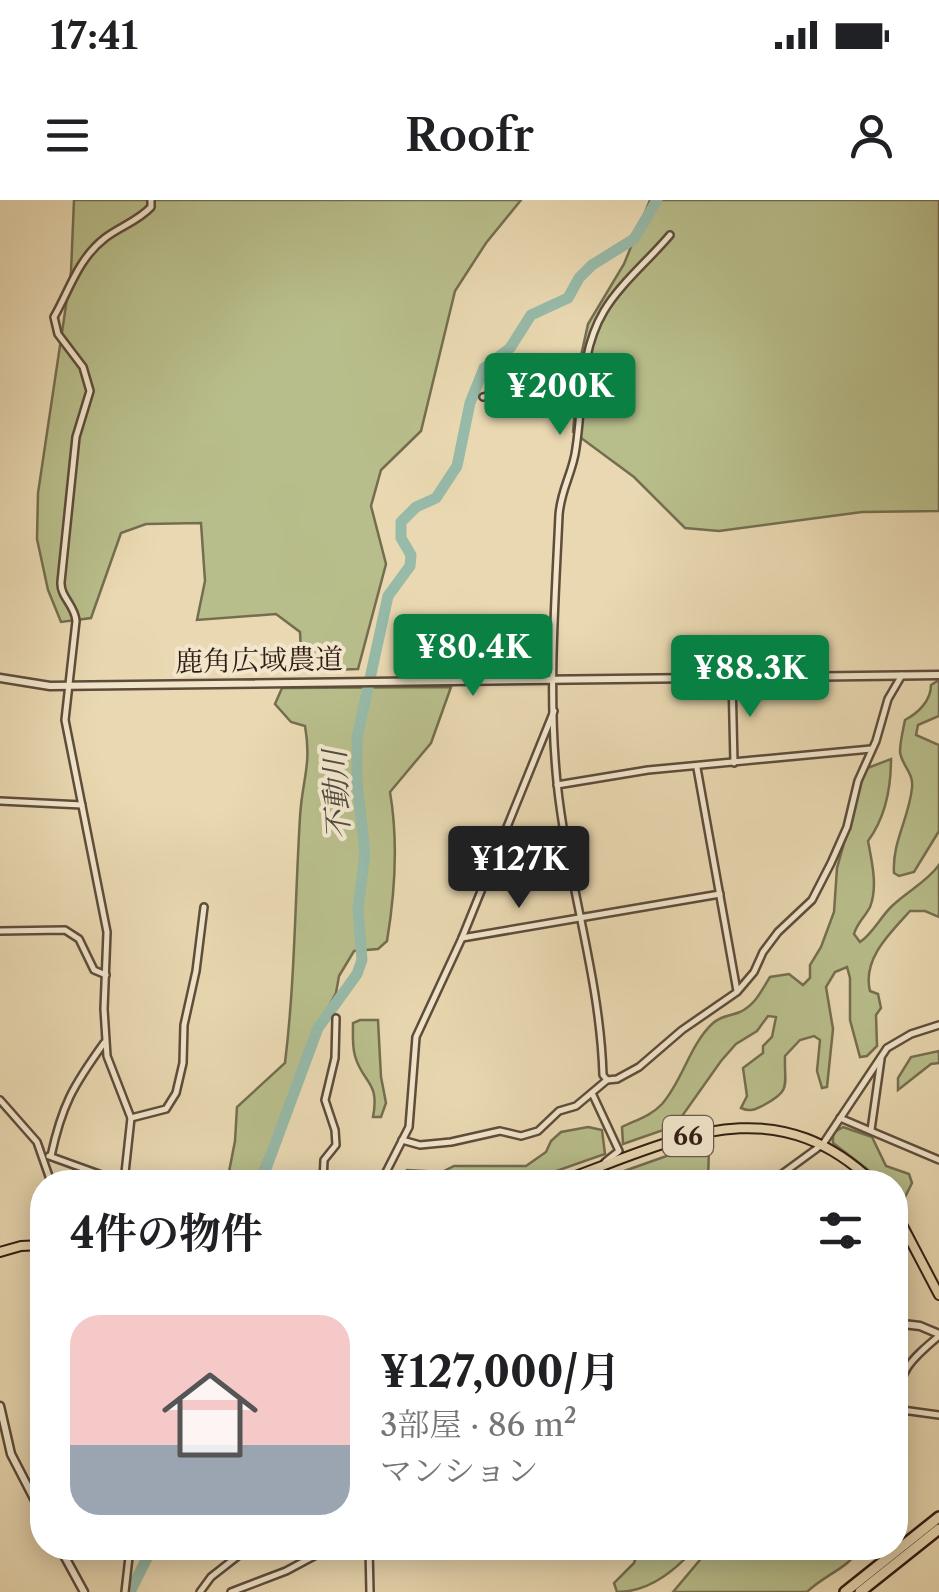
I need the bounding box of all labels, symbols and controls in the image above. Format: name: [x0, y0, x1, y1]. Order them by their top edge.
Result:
text: 17:41: [50, 12, 138, 59]
text: Roofr: [405, 107, 534, 163]
icon: menu: [40, 108, 95, 163]
icon: person: [844, 108, 899, 163]
pin: ¥200K: [490, 353, 630, 438]
text: ¥200K: [506, 366, 614, 405]
pin: ¥80.4K: [392, 614, 554, 699]
text: ¥80.4K: [415, 627, 531, 666]
pin: ¥88.3K: [669, 635, 831, 720]
street label: 鹿角広域農道: [175, 642, 343, 678]
text: ¥88.3K: [693, 648, 807, 687]
water label: 不動川: [316, 746, 357, 841]
pin: ¥127K: [449, 826, 589, 911]
text: ¥127K: [470, 839, 568, 878]
road number: 66: [663, 1116, 713, 1156]
icon: filters: [813, 1203, 868, 1258]
text: 4件の物件: [70, 1207, 263, 1259]
text: ¥127,000/月: [380, 1346, 620, 1398]
icon: home: [150, 1355, 270, 1475]
text: 3部屋 · 86 m²: [380, 1405, 577, 1444]
text: マンション: [380, 1451, 539, 1490]

